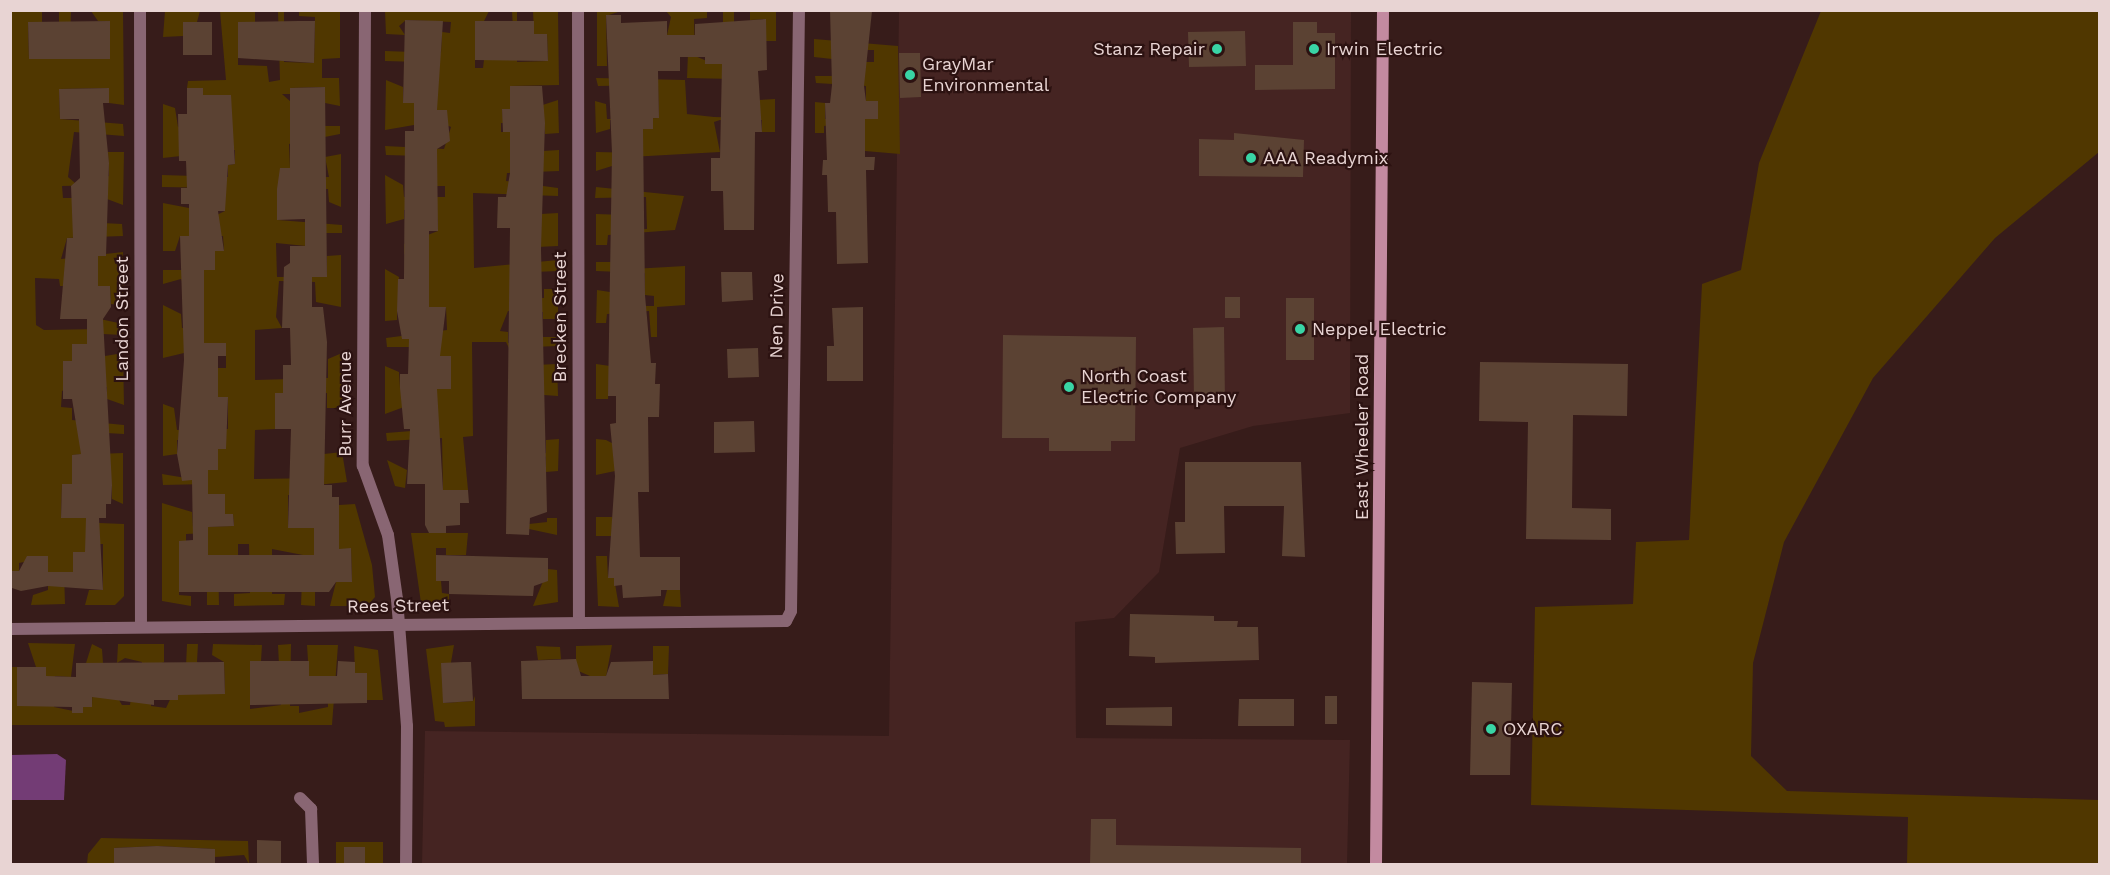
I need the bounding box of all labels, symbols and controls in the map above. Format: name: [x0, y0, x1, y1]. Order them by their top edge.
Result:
place label: Stanz Repair: [1093, 38, 1205, 60]
place label: Irwin Electric: [1326, 38, 1443, 60]
marker: Stanz Repair: [1210, 42, 1224, 56]
marker: Irwin Electric: [1307, 42, 1321, 56]
place label: GrayMar Environmental: [922, 54, 1049, 97]
marker: GrayMar Environmental: [903, 68, 917, 82]
place label: AAA Readymix: [1263, 147, 1389, 169]
marker: AAA Readymix: [1244, 151, 1258, 165]
street label: Brecken Street: [549, 251, 571, 383]
street label: Landon Street: [111, 256, 133, 382]
street label: Nen Drive: [765, 273, 789, 359]
place label: Neppel Electric: [1312, 318, 1447, 340]
marker: Neppel Electric: [1293, 322, 1307, 336]
street label: Burr Avenue: [334, 350, 356, 458]
street label: East Wheeler Road: [1351, 353, 1373, 521]
place label: North Coast Electric Company: [1081, 366, 1236, 409]
marker: North Coast Electric Company: [1062, 380, 1076, 394]
street label: Rees Street: [347, 594, 449, 618]
place label: OXARC: [1503, 718, 1563, 740]
marker: OXARC: [1484, 722, 1498, 736]

